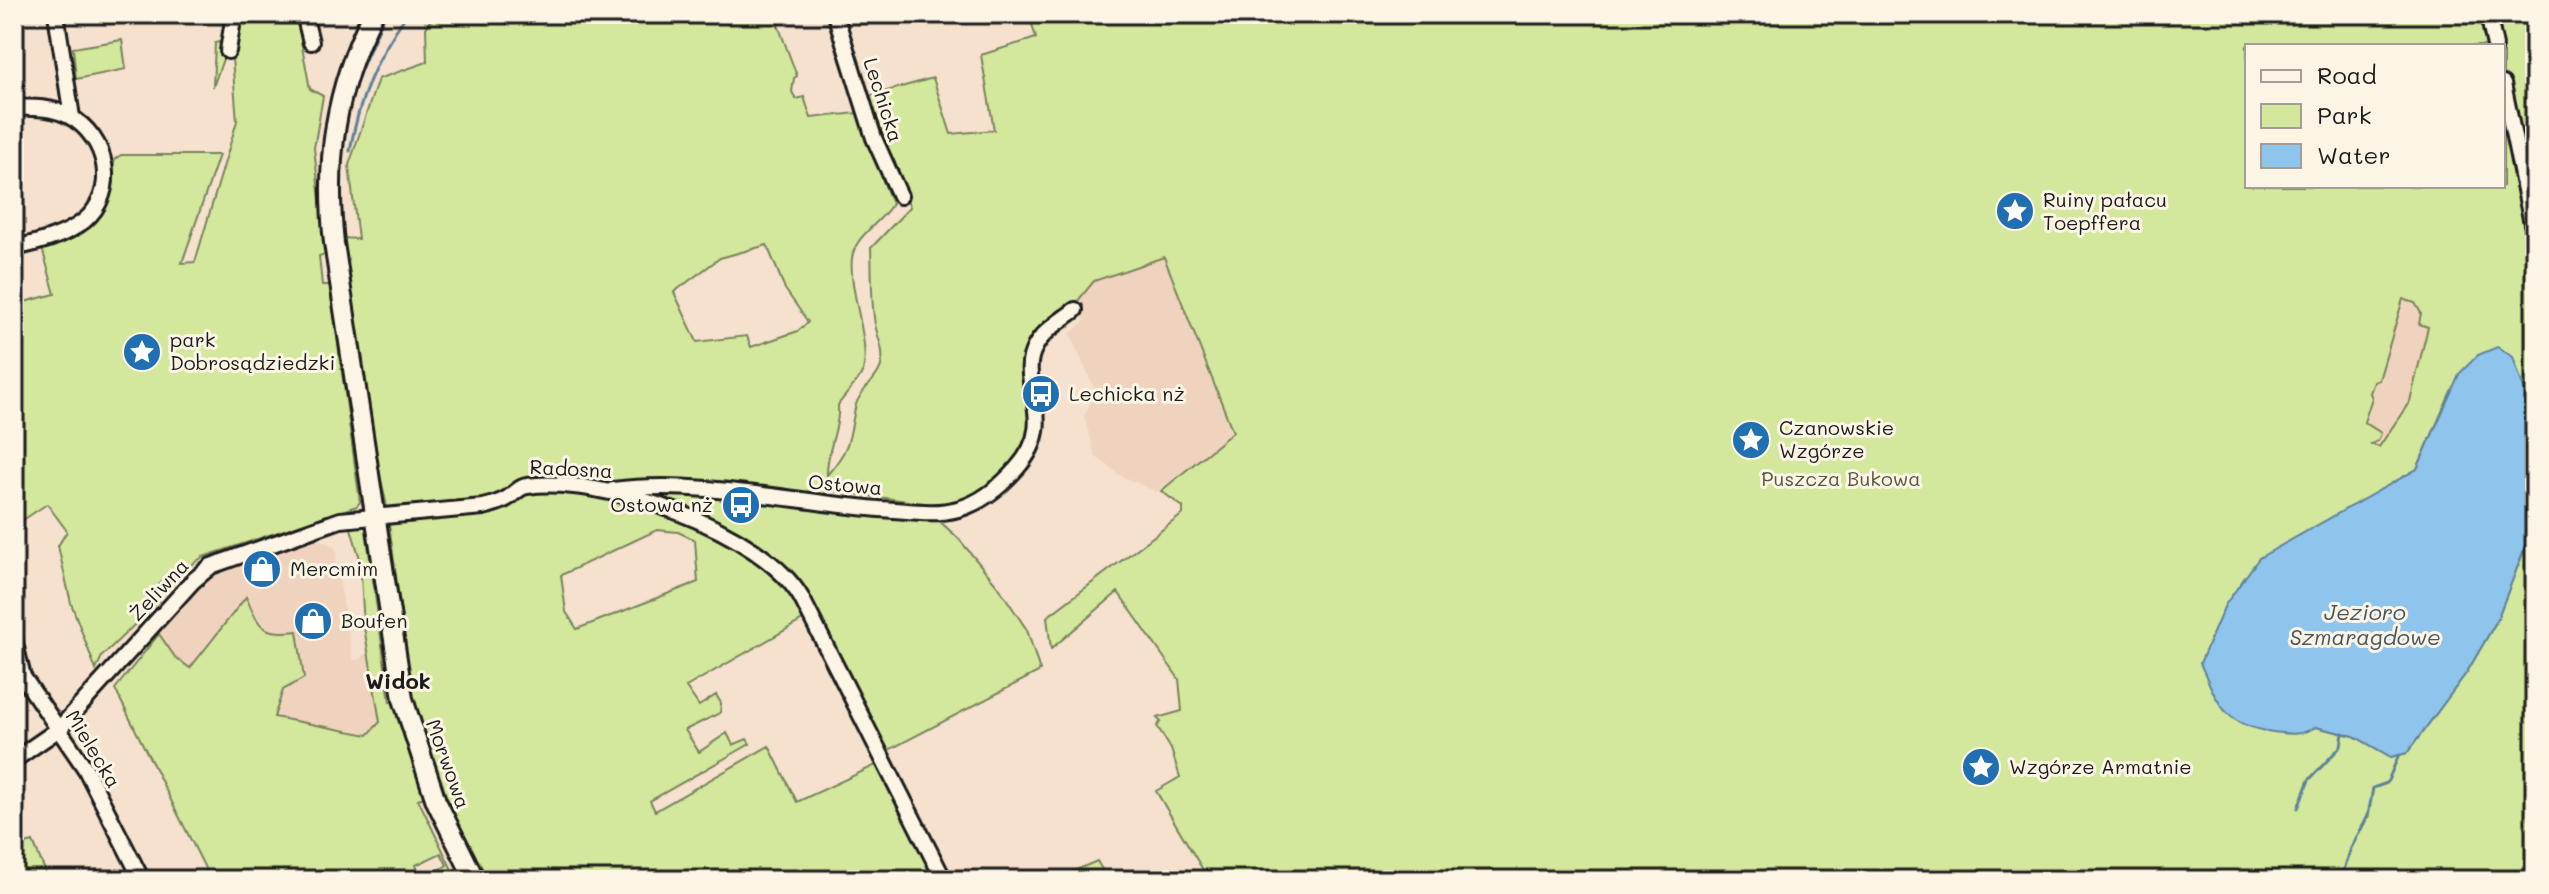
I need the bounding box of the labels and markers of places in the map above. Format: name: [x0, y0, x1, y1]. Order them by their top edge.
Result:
place label: Ruiny pałacu Toepffera: [2043, 186, 2167, 235]
place icon: Ruiny pałacu Toepffera: [1994, 190, 2036, 232]
place label: park Dobrosądziedzki: [170, 326, 335, 375]
place icon: park Dobrosądziedzki: [121, 331, 163, 373]
bus stop icon: Lechicka nż: [1020, 373, 1062, 415]
place label: Lechicka nż: [1069, 380, 1185, 406]
place label: Czanowskie Wzgórze: [1779, 414, 1894, 463]
place icon: Czanowskie Wzgórze: [1730, 419, 1772, 461]
bus stop icon: Ostowa nż: [720, 484, 762, 526]
place label: Ostowa nż: [610, 491, 713, 517]
shop icon: Mercmim: [241, 548, 283, 590]
place label: Mercmim: [290, 555, 378, 581]
shop icon: Boufen: [292, 600, 334, 642]
place label: Boufen: [341, 607, 407, 633]
place icon: Wzgórze Armatnie: [1960, 746, 2002, 788]
place label: Wzgórze Armatnie: [2009, 753, 2192, 779]

